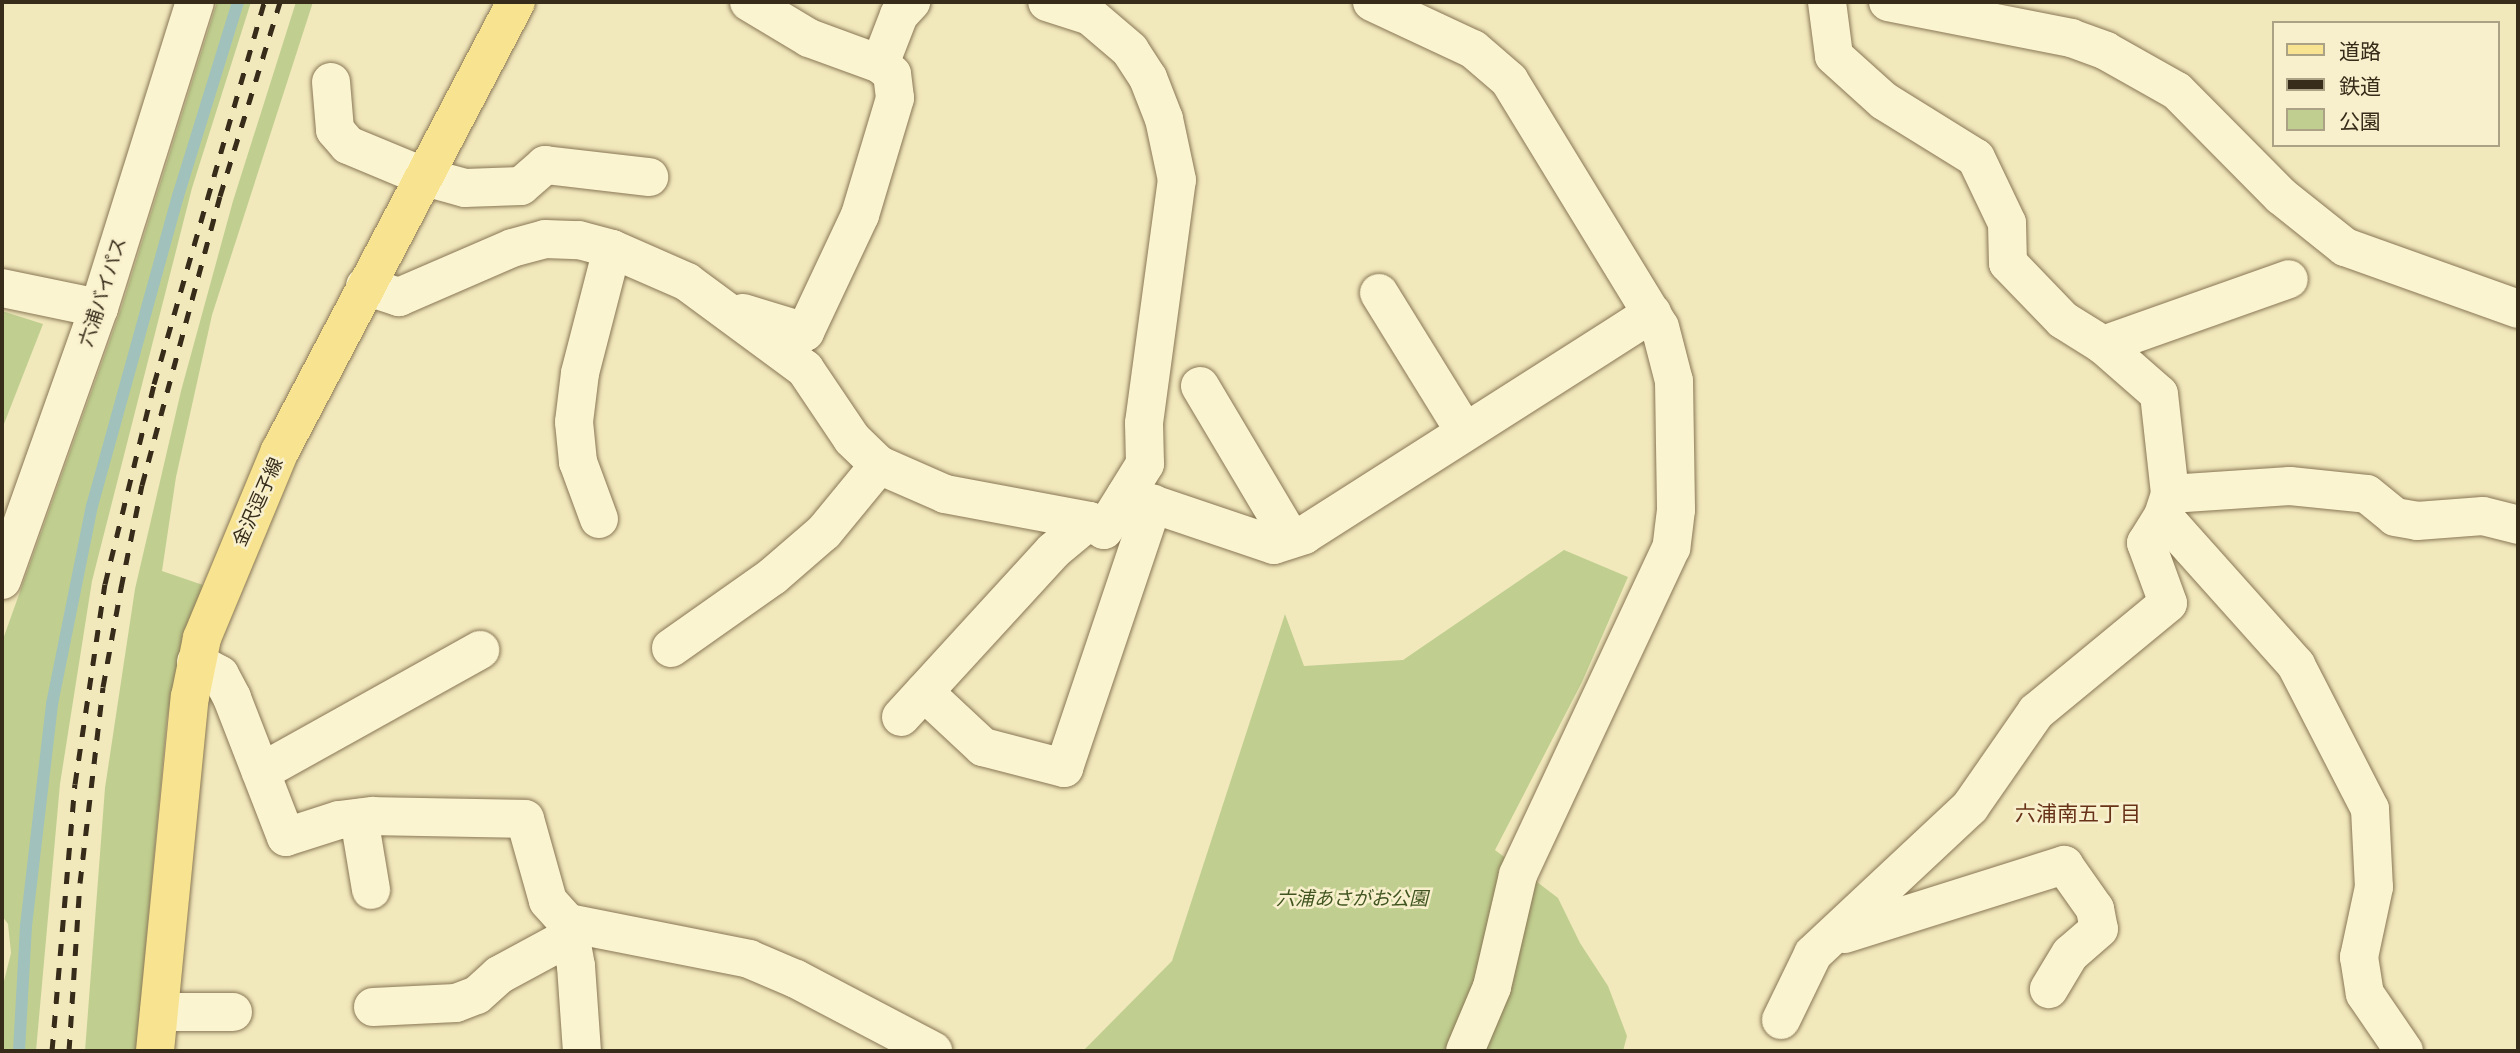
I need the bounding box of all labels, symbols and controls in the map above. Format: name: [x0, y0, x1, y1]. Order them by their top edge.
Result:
legend: [2272, 21, 2499, 147]
text: 道路: [2339, 39, 2381, 65]
text: 鉄道: [2339, 74, 2381, 100]
text: 公園: [2339, 109, 2381, 135]
street label: 六浦バイパス: [75, 234, 131, 350]
street label: 金沢逗子線: [228, 454, 288, 550]
district label: 六浦南五丁目: [2015, 801, 2141, 827]
park label: 六浦あさがお公園: [1276, 888, 1428, 910]

